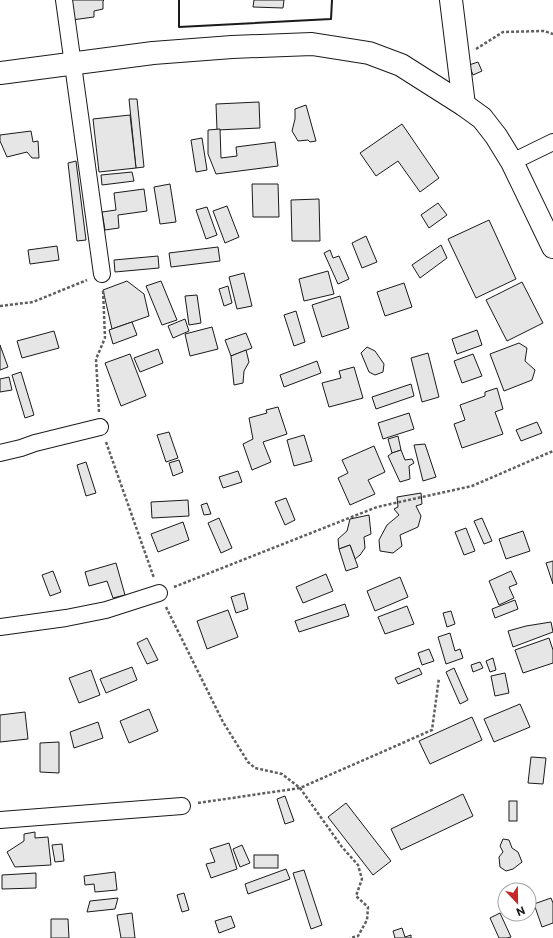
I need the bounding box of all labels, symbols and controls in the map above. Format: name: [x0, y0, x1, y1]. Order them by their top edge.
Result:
north arrow: [497, 882, 537, 922]
text: N: [515, 904, 527, 919]

